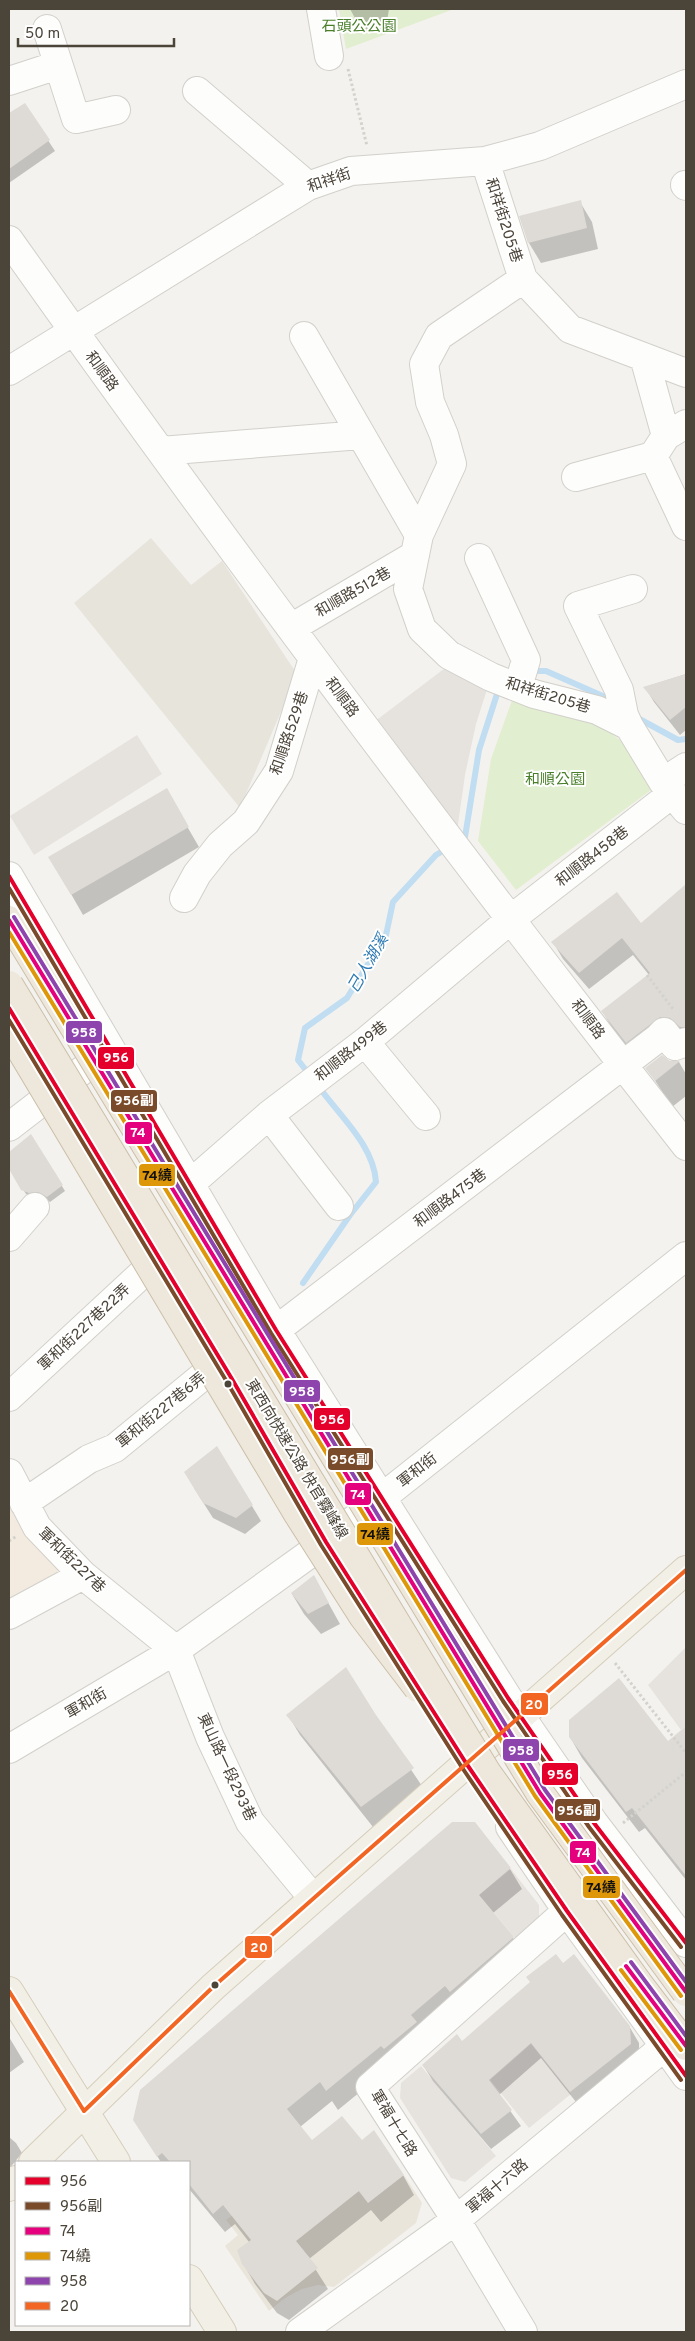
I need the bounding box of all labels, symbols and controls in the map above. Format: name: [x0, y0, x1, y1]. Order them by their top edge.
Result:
scale bar: [18, 15, 174, 47]
park label: 石頭公公園: [321, 18, 397, 37]
text: 50 m: [25, 25, 60, 44]
street label: 和祥街: [305, 165, 354, 198]
street label: 和祥街205巷: [480, 176, 525, 265]
street label: 和順路: [80, 348, 122, 396]
street label: 和順路512巷: [313, 564, 395, 623]
street label: 和順路: [320, 674, 362, 722]
street label: 和祥街205巷: [503, 674, 592, 718]
street label: 和順路529巷: [267, 689, 314, 778]
park label: 和順公園: [525, 771, 585, 790]
street label: 和順路458巷: [552, 823, 633, 892]
water label: 己人湖溪: [344, 930, 394, 997]
street label: 和順路: [566, 996, 608, 1044]
street label: 和順路499巷: [312, 1018, 392, 1086]
line badge: 958: [65, 1020, 103, 1044]
text: 958: [71, 1025, 97, 1042]
line badge: 956: [97, 1046, 135, 1070]
text: 956: [103, 1050, 129, 1067]
line badge: 956副: [110, 1089, 158, 1113]
text: 956副: [114, 1093, 154, 1110]
line badge: 74: [124, 1121, 153, 1145]
text: 74: [130, 1125, 146, 1142]
line badge: 74繞: [138, 1163, 176, 1187]
street label: 和順路475巷: [411, 1166, 491, 1233]
text: 74繞: [142, 1167, 172, 1185]
street label: 軍和街227巷22弄: [35, 1280, 135, 1376]
street label: 軍和街227巷6弄: [113, 1369, 211, 1453]
street label: 東西向快速公路 快官霧峰線: [240, 1376, 352, 1543]
unlabelled marker: [223, 1379, 233, 1389]
line badge: 958: [283, 1379, 321, 1403]
text: 958: [289, 1384, 315, 1401]
line badge: 956: [313, 1407, 351, 1431]
text: 956: [319, 1412, 345, 1429]
line badge: 956副: [327, 1447, 374, 1471]
street label: 軍和街: [394, 1450, 442, 1493]
text: 956副: [330, 1452, 370, 1469]
line badge: 74: [344, 1482, 372, 1506]
text: 74: [350, 1487, 366, 1504]
line badge: 74繞: [356, 1522, 394, 1546]
street label: 軍和街227巷: [33, 1524, 109, 1598]
text: 74繞: [360, 1526, 390, 1544]
street label: 軍和街: [63, 1685, 111, 1724]
line badge: 20: [520, 1692, 549, 1716]
text: 20: [525, 1697, 543, 1714]
street label: 東山路一段293巷: [192, 1711, 259, 1825]
line badge: 958: [502, 1738, 540, 1762]
text: 958: [508, 1743, 534, 1760]
line badge: 956: [541, 1762, 579, 1786]
text: 956: [547, 1767, 573, 1784]
line badge: 956副: [554, 1798, 601, 1822]
text: 956副: [557, 1803, 597, 1820]
line badge: 74: [569, 1840, 597, 1864]
text: 74: [575, 1845, 591, 1862]
line badge: 74繞: [582, 1875, 621, 1899]
text: 74繞: [586, 1879, 616, 1897]
line badge: 20: [244, 1935, 273, 1959]
text: 20: [250, 1940, 268, 1957]
unlabelled marker: [210, 1980, 220, 1990]
street label: 軍福十七路: [365, 2087, 420, 2161]
street label: 軍福十六路: [463, 2156, 533, 2219]
legend: [15, 2161, 190, 2326]
text: 956: [60, 2173, 87, 2192]
text: 956副: [60, 2198, 102, 2217]
text: 74: [60, 2223, 76, 2242]
text: 74繞: [60, 2247, 91, 2267]
text: 958: [60, 2273, 87, 2292]
text: 20: [60, 2298, 79, 2317]

